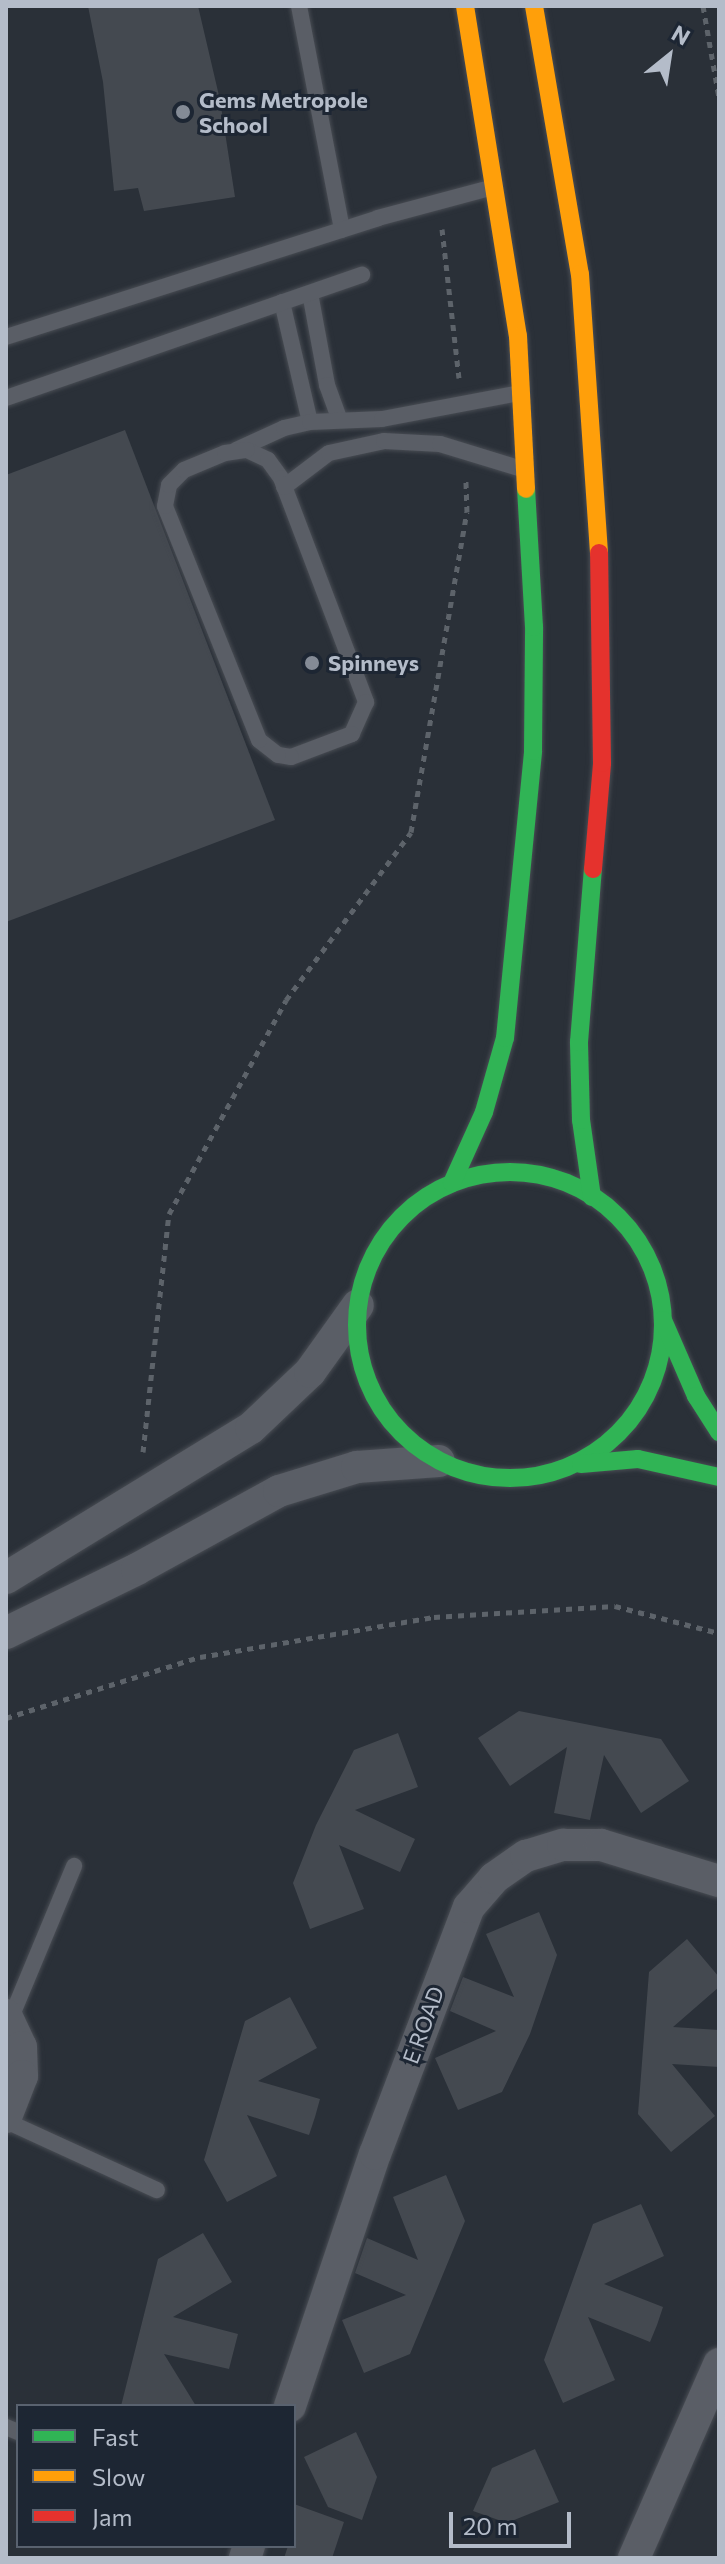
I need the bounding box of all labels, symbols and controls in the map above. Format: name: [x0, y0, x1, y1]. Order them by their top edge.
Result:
north arrow: [629, 16, 709, 96]
text: N: [667, 19, 695, 51]
place label: Gems Metropole School: [199, 86, 368, 138]
marker: Gems Metropole School: [174, 103, 192, 121]
place label: Spinneys: [328, 650, 419, 676]
marker: Spinneys: [303, 654, 321, 672]
street label: E ROAD: [397, 1983, 449, 2067]
legend: [16, 2404, 296, 2548]
text: Fast: [92, 2422, 139, 2451]
text: Slow: [92, 2462, 145, 2491]
scale bar: [453, 2496, 575, 2546]
text: Jam: [92, 2502, 132, 2531]
text: 20 m: [463, 2511, 517, 2540]

